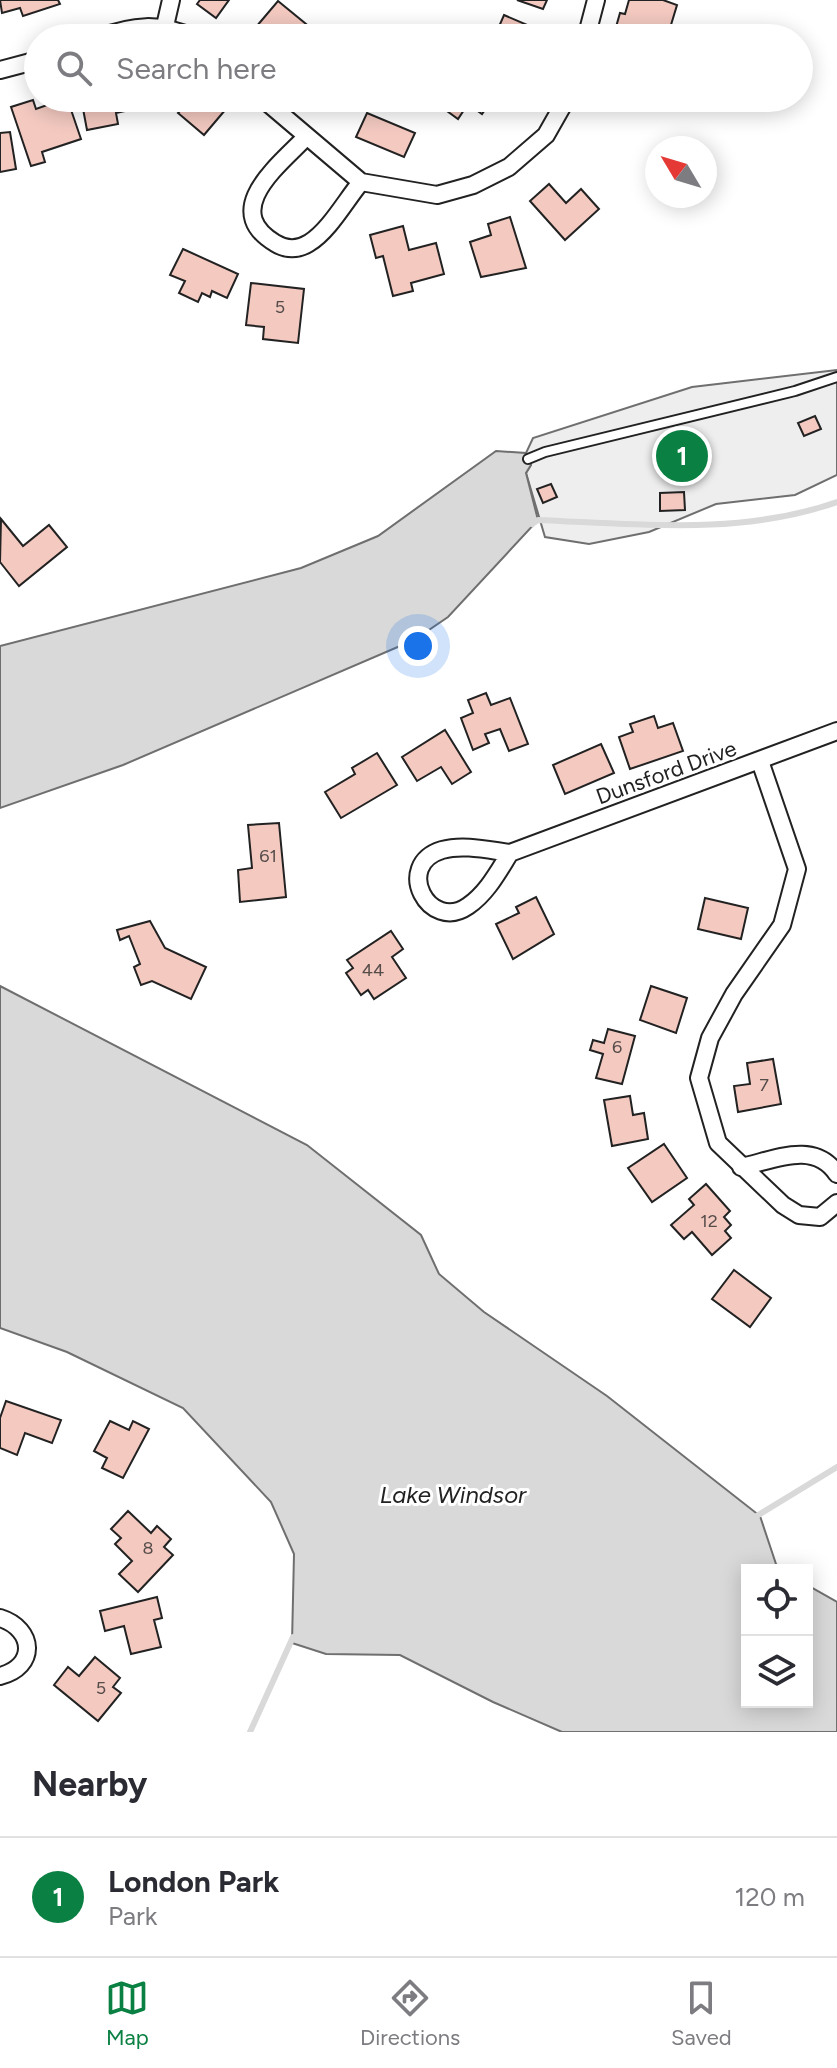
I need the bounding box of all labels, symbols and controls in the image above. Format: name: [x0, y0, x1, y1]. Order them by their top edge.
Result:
search box: [24, 24, 813, 112]
icon: search: [52, 46, 96, 90]
text: Search here: [116, 50, 276, 87]
north arrow: [645, 136, 717, 208]
house number: 5: [275, 296, 285, 318]
pin: 1: [656, 426, 708, 486]
your location: [398, 626, 438, 666]
street label: Dunsford Drive: [592, 735, 740, 810]
house number: 61: [259, 845, 277, 867]
house number: 44: [362, 959, 384, 981]
house number: 6: [612, 1036, 622, 1058]
house number: 7: [759, 1074, 769, 1096]
house number: 12: [700, 1210, 718, 1232]
water label: Lake Windsor: [380, 1480, 527, 1509]
house number: 8: [142, 1537, 154, 1559]
map controls: [741, 1564, 813, 1708]
button: locate: [741, 1564, 813, 1636]
button: layers: [741, 1636, 813, 1708]
house number: 5: [96, 1677, 106, 1699]
text: Nearby: [32, 1764, 147, 1805]
text: London Park: [108, 1863, 279, 1900]
text: 1: [53, 1881, 63, 1913]
text: 120 m: [735, 1881, 805, 1913]
text: Park: [108, 1900, 157, 1932]
tab: Map: [105, 1976, 149, 2051]
tab: Directions: [360, 1976, 460, 2051]
tab: Saved: [671, 1976, 732, 2051]

